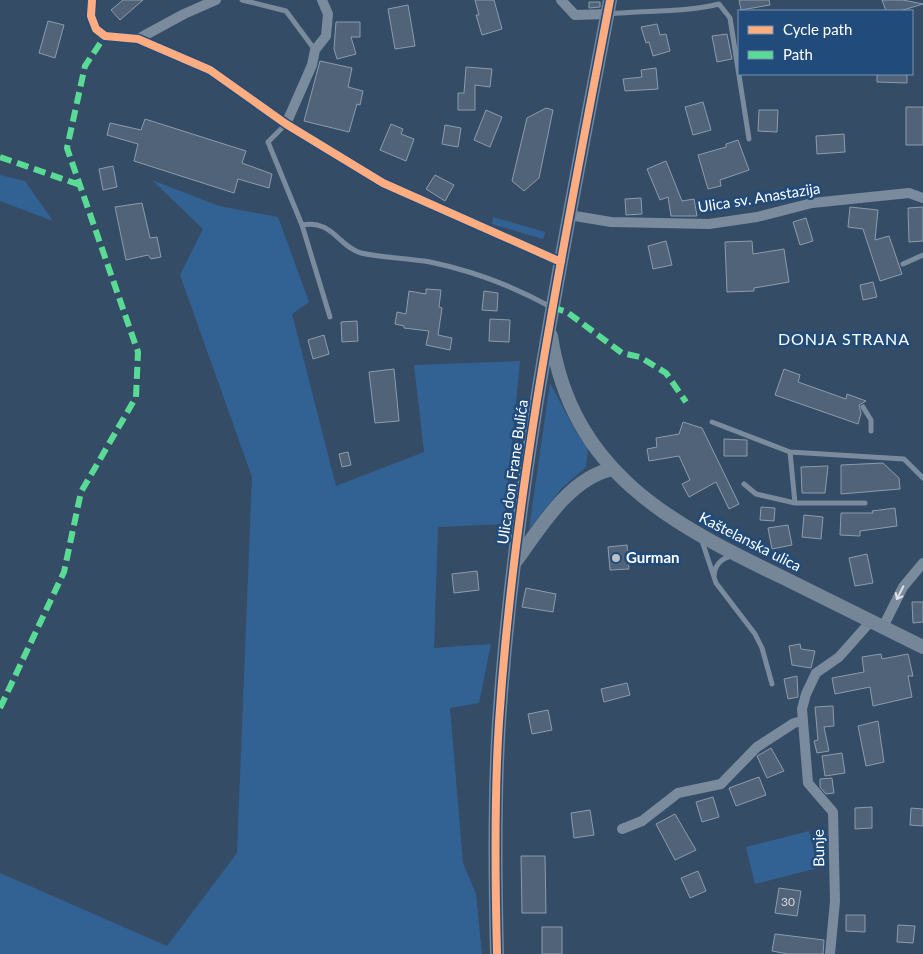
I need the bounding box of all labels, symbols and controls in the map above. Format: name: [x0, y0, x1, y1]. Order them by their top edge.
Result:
legend: [738, 10, 913, 75]
text: Cycle path: [783, 20, 852, 38]
text: Path: [783, 45, 813, 63]
street label: Ulica sv. Anastazija: [696, 178, 821, 216]
district label: DONJA STRANA: [778, 329, 910, 348]
street label: Ulica don Frane Bulića: [493, 398, 531, 545]
street label: Kaštelanska ulica: [696, 508, 804, 575]
place label: Gurman: [626, 548, 679, 566]
marker: Gurman: [610, 552, 622, 564]
one-way arrow: [895, 585, 904, 600]
street label: Bunje: [809, 829, 827, 867]
house number: 30: [781, 894, 795, 909]

